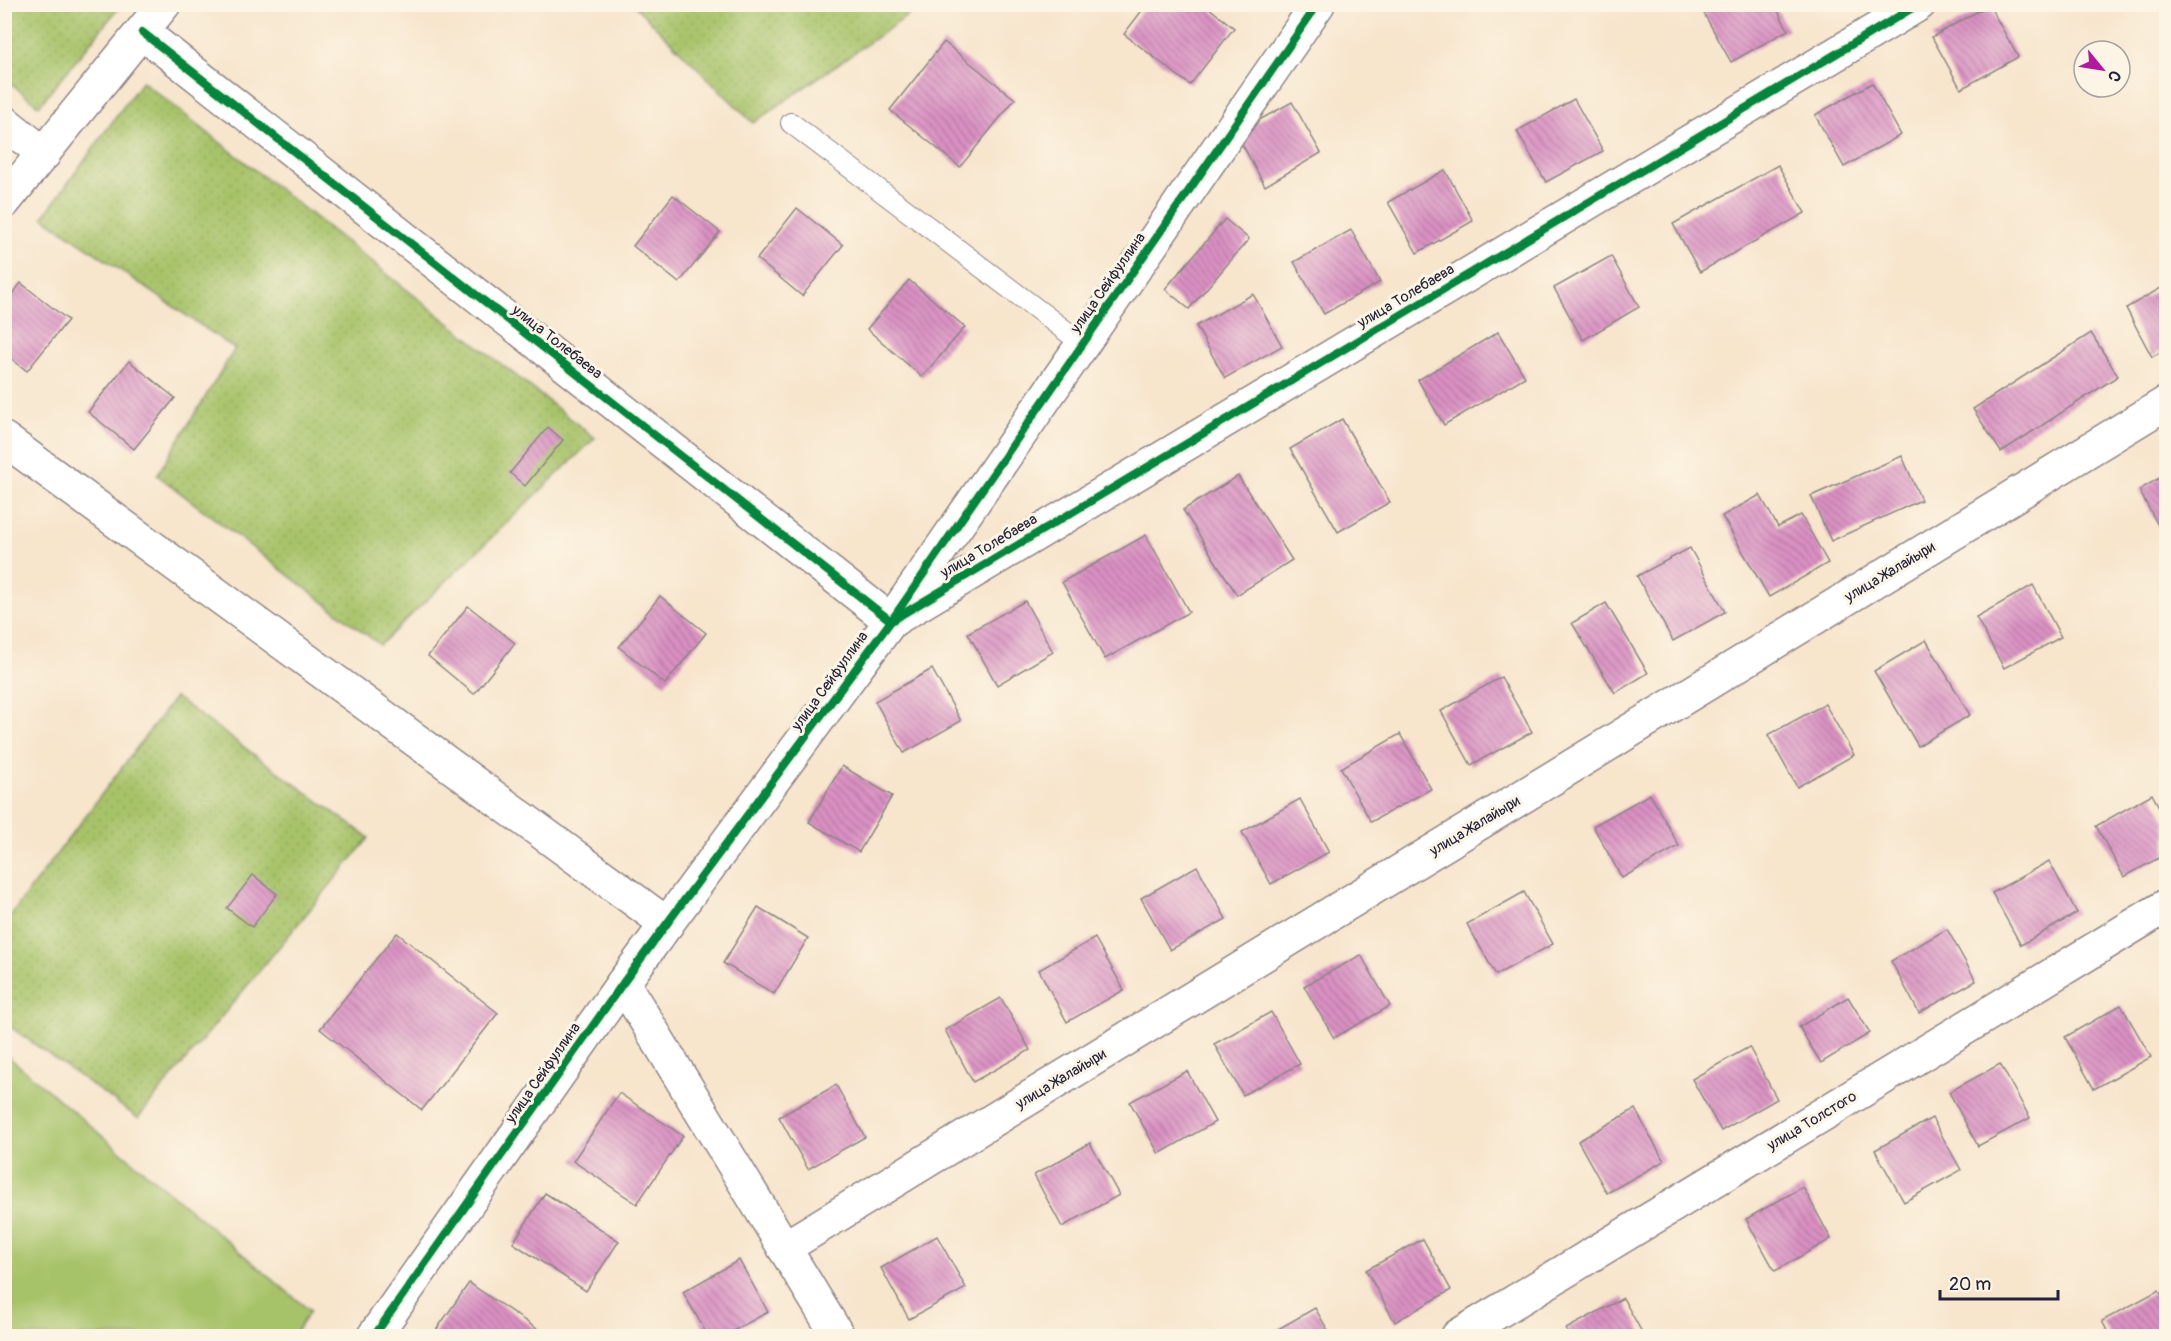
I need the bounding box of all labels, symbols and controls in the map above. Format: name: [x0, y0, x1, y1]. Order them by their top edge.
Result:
north arrow: [2072, 39, 2132, 99]
text: С: [2103, 67, 2125, 85]
street label: улица Сейфуллина: [1066, 229, 1150, 338]
street label: улица Толебаева: [1353, 260, 1458, 333]
street label: улица Толебаева: [507, 300, 606, 383]
street label: улица Толебаева: [936, 510, 1041, 583]
street label: улица Жалайыри: [1841, 537, 1939, 607]
street label: улица Сейфуллина: [787, 628, 872, 735]
street label: улица Жалайыри: [1426, 791, 1524, 861]
street label: улица Сейфуллина: [501, 1019, 585, 1128]
street label: улица Жалайыри: [1012, 1044, 1110, 1114]
street label: улица Толстого: [1763, 1087, 1860, 1156]
scale bar: [1940, 1263, 2058, 1301]
text: 20 m: [1949, 1273, 1991, 1296]

